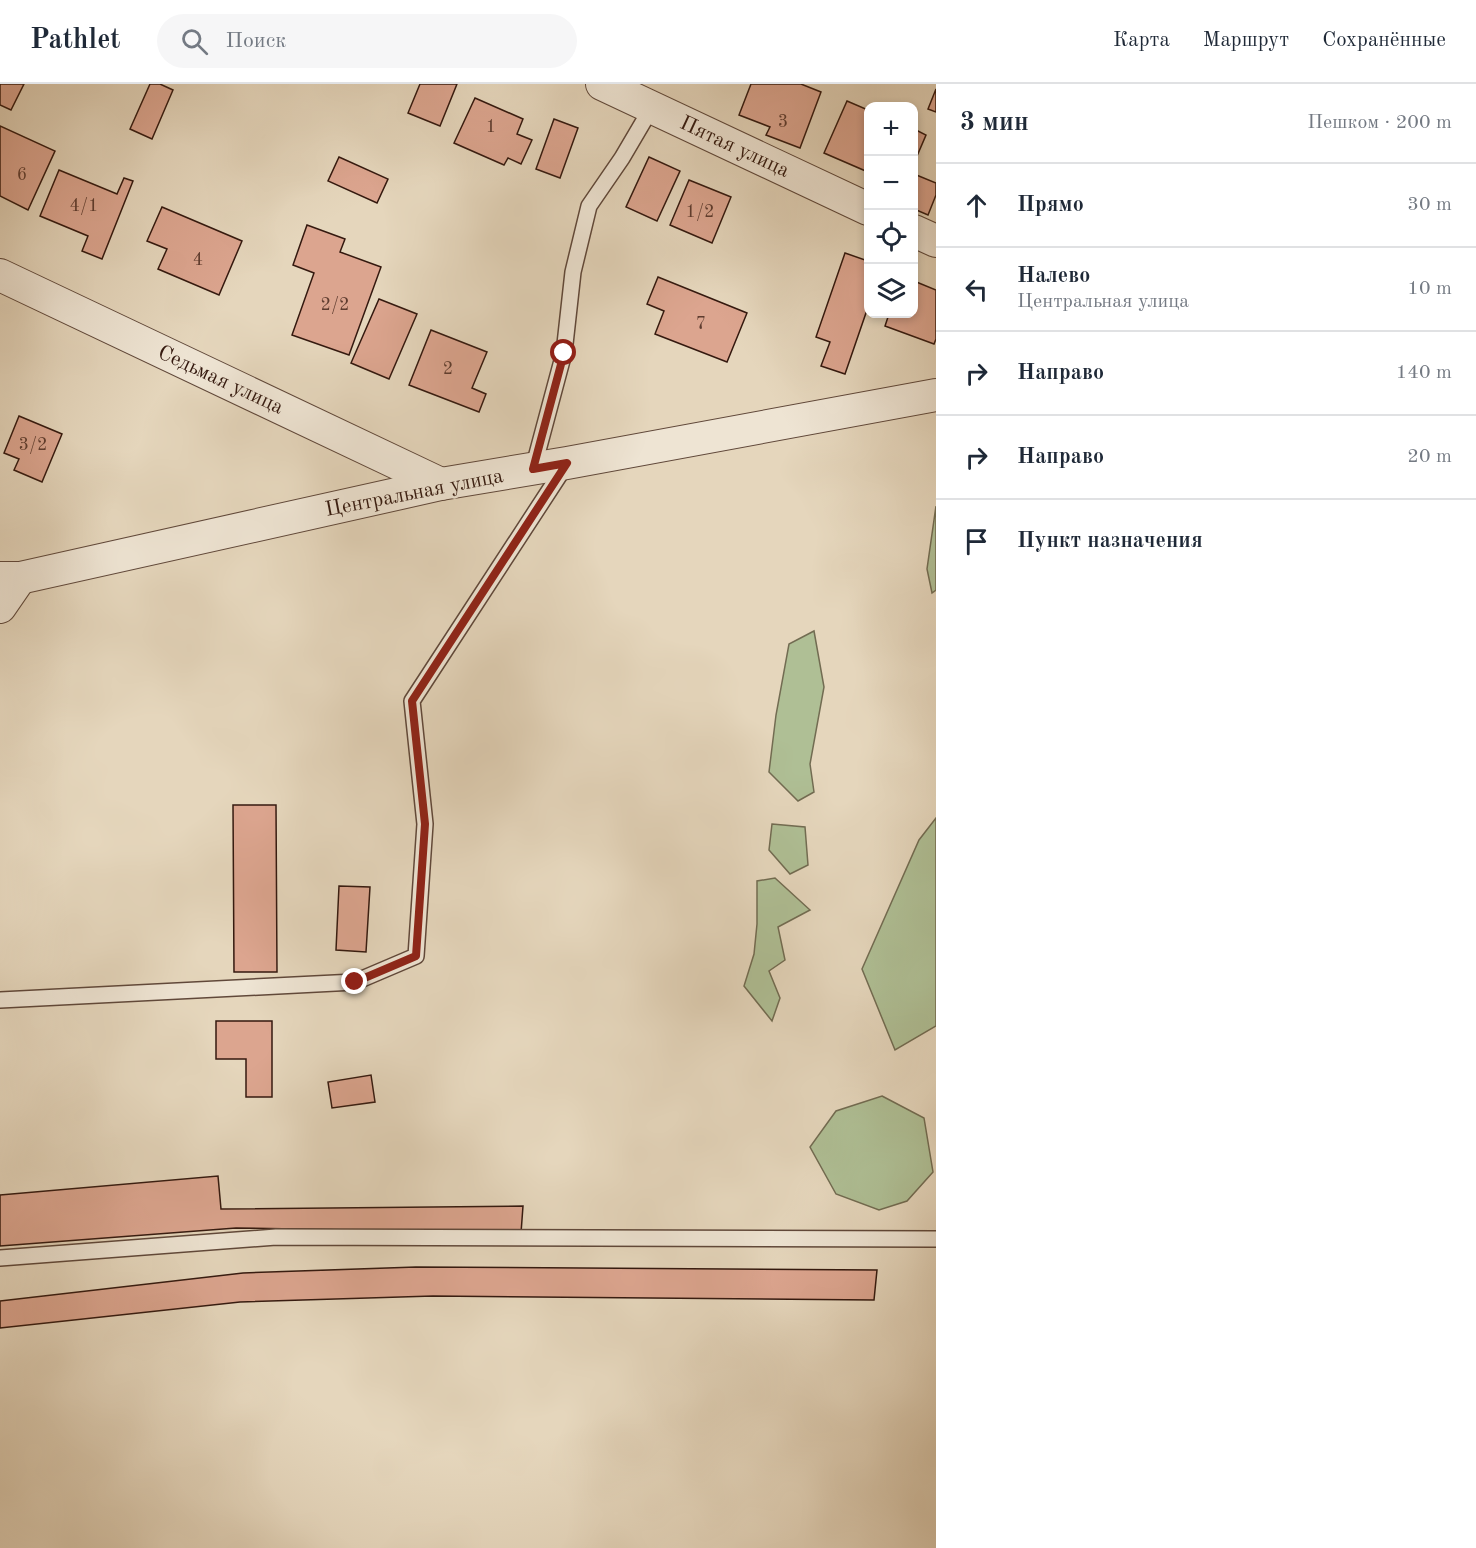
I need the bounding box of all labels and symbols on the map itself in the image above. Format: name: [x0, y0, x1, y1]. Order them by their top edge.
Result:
street label: Пятая улица: [676, 113, 792, 182]
house number: 3: [778, 113, 788, 131]
house number: 1: [486, 118, 496, 136]
house number: 6: [17, 166, 27, 184]
house number: 4/1: [70, 197, 98, 215]
house number: 1/2: [686, 203, 714, 221]
house number: 4: [193, 251, 203, 269]
house number: 2/2: [321, 296, 349, 314]
house number: 7: [696, 315, 706, 333]
route start: [550, 339, 576, 365]
street label: Седьмая улица: [154, 342, 286, 419]
house number: 2: [443, 360, 453, 378]
house number: 3/2: [19, 436, 47, 454]
street label: Центральная улица: [324, 466, 505, 521]
route end: [341, 968, 367, 994]

